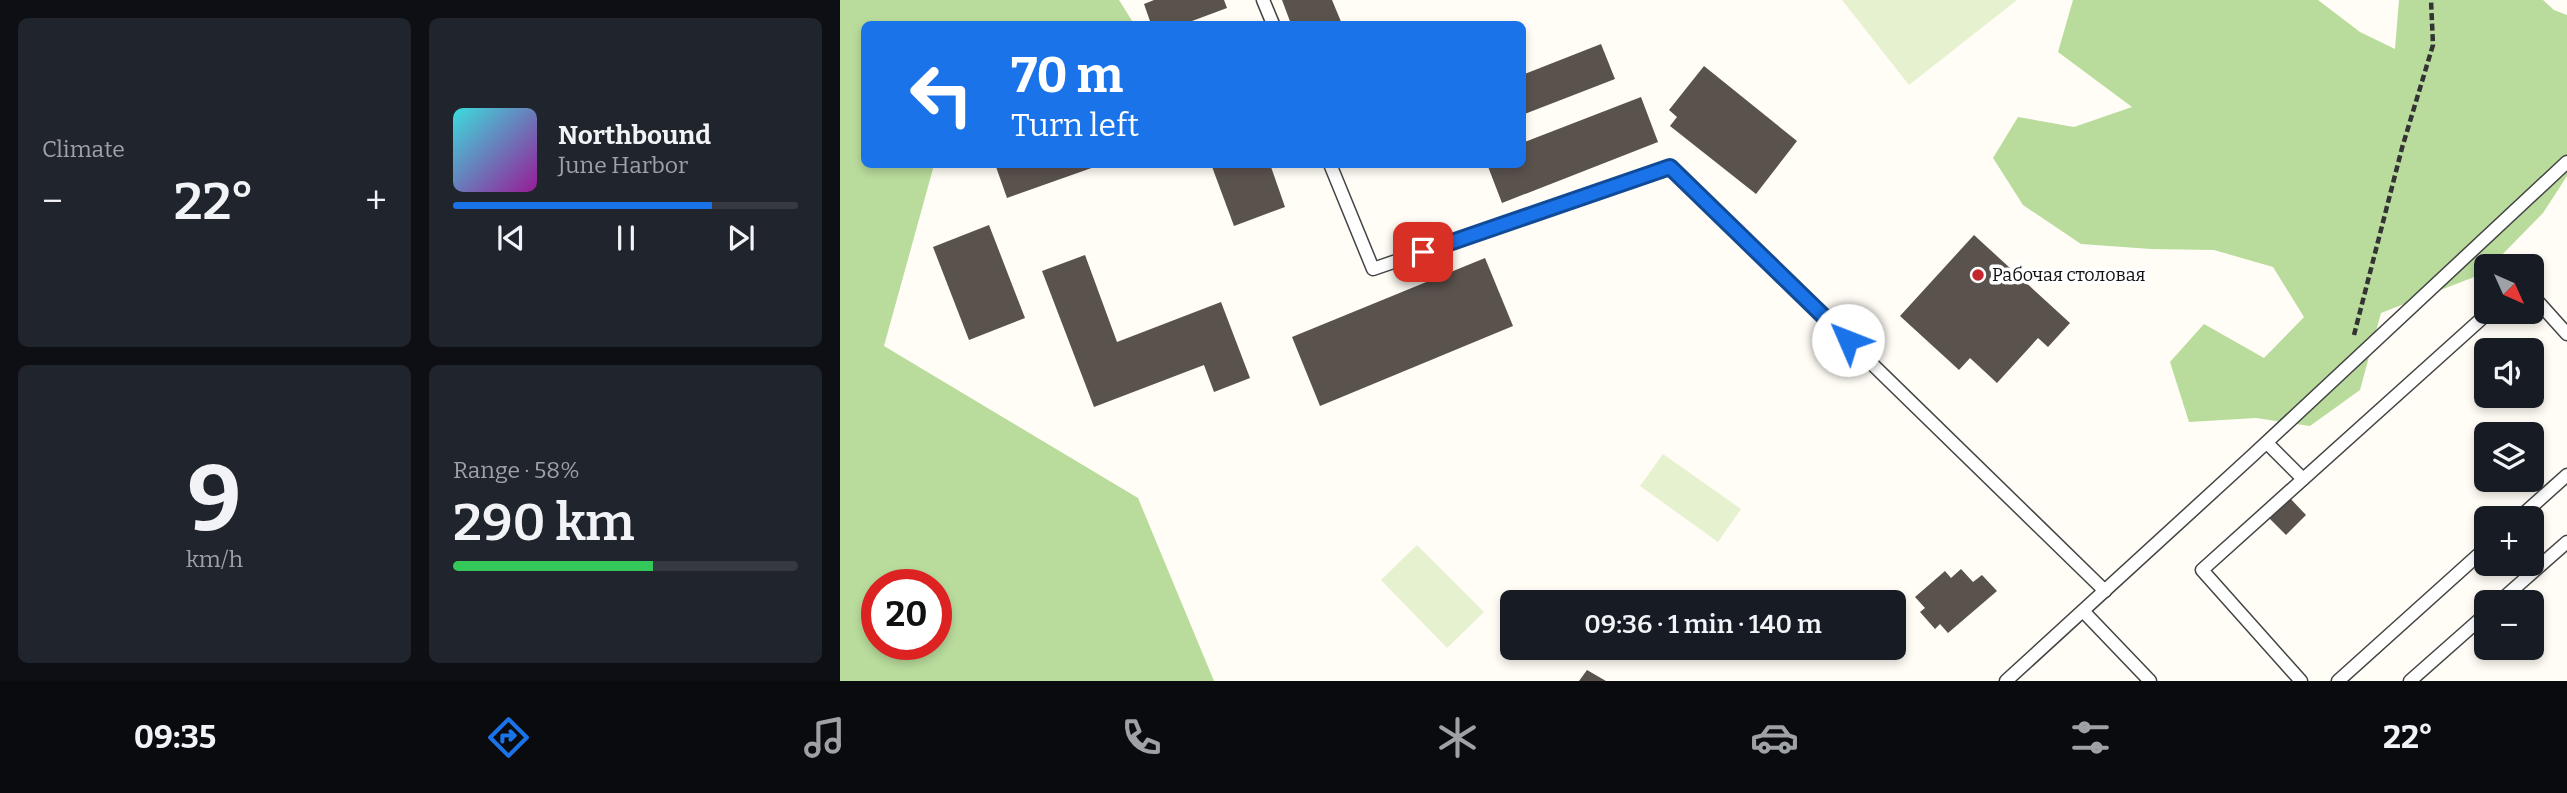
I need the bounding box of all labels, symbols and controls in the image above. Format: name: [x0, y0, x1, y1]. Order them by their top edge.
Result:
text: 70 m: [1011, 46, 1123, 105]
icon: left: [896, 49, 987, 140]
text: Turn left: [1011, 106, 1139, 144]
text: Northbound: [558, 120, 711, 151]
text: Climate: [42, 135, 125, 163]
text: June Harbor: [558, 151, 688, 179]
text: 22°: [174, 170, 255, 233]
text: −: [42, 178, 63, 224]
text: +: [365, 178, 387, 224]
icon: previous: [492, 219, 530, 257]
icon: pause: [607, 219, 645, 257]
icon: next: [722, 219, 760, 257]
pin: [1393, 222, 1453, 282]
icon: arrive: [1404, 233, 1442, 271]
north arrow: [2474, 254, 2544, 324]
map controls: [2474, 254, 2544, 660]
place label: Рабочая столовая: [1992, 264, 2146, 286]
marker: Рабочая столовая: [1970, 267, 1986, 283]
position arrow: [1811, 303, 1885, 377]
button: sound: [2474, 338, 2544, 408]
button: layers: [2474, 422, 2544, 492]
text: 9: [188, 445, 241, 554]
text: Range · 58%: [453, 456, 580, 484]
text: 290 km: [453, 491, 635, 554]
button: +: [2474, 506, 2544, 576]
text: km/h: [186, 545, 243, 573]
speed limit sign: 20: [861, 569, 952, 660]
button: −: [2474, 590, 2544, 660]
text: 09:36 · 1 min · 140 m: [1584, 609, 1822, 640]
icon: directions: [484, 713, 533, 762]
icon: music: [800, 713, 849, 762]
icon: phone: [1117, 713, 1166, 762]
icon: climate: [1433, 713, 1482, 762]
icon: car: [1750, 713, 1799, 762]
icon: filters: [2066, 713, 2115, 762]
text: 09:35: [134, 718, 216, 756]
text: 22°: [2383, 718, 2433, 756]

